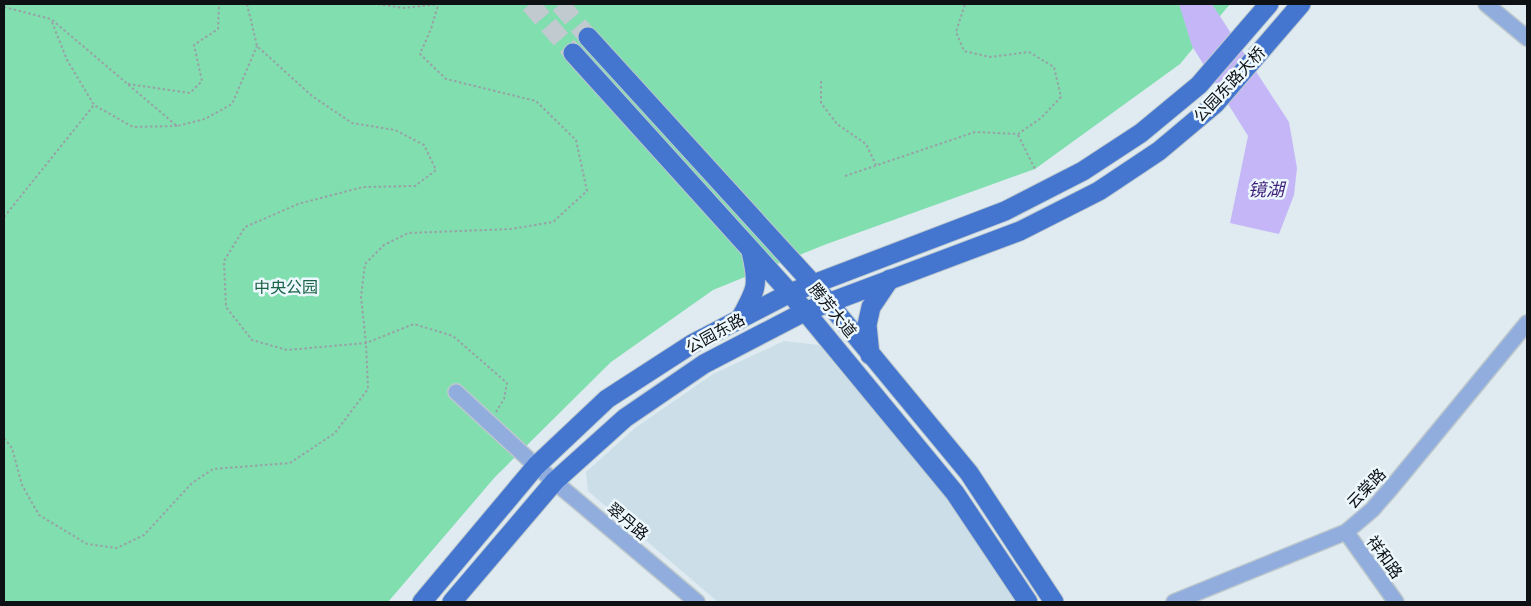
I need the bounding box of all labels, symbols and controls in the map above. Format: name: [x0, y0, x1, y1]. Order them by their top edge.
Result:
street label: 公园东路大桥: [1190, 43, 1269, 126]
water label: 镜湖: [1248, 179, 1287, 201]
park label: 中央公园: [254, 278, 318, 297]
street label: 腾芳大道: [805, 279, 860, 341]
street label: 公园东路: [683, 310, 748, 357]
street label: 云棠路: [1343, 464, 1390, 512]
street label: 翠丹路: [603, 499, 652, 544]
street label: 祥和路: [1363, 532, 1406, 582]

